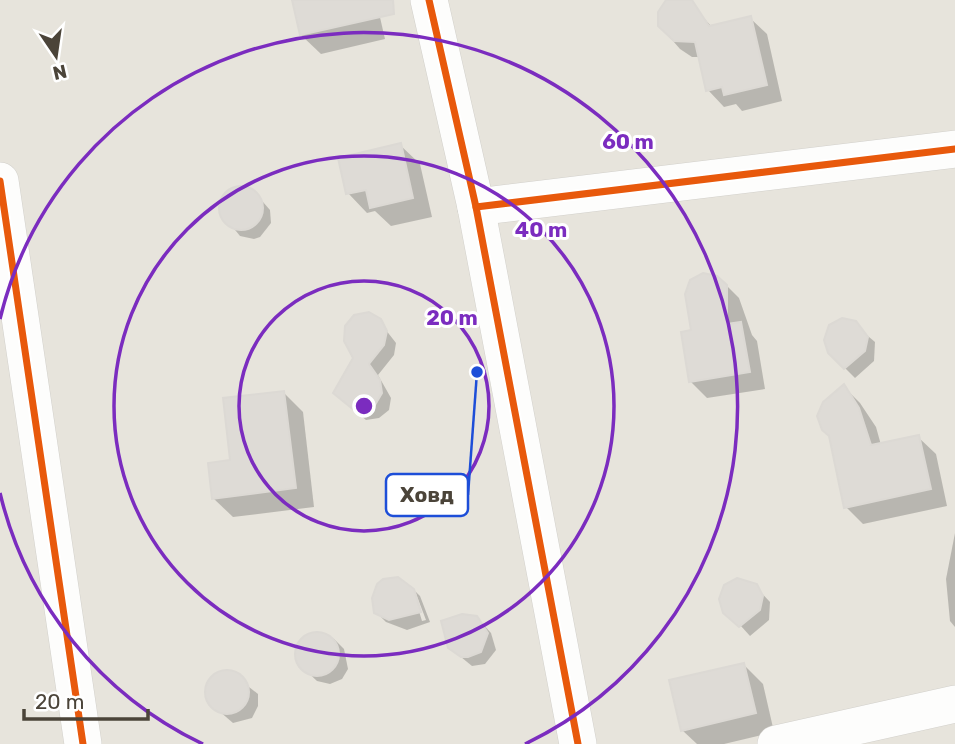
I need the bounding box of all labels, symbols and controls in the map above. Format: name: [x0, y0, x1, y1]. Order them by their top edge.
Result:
north arrow: [21, 21, 91, 91]
text: N: [50, 59, 69, 85]
text: 60 m: [602, 129, 654, 154]
text: 40 m: [515, 217, 567, 242]
text: 20 m: [426, 305, 478, 330]
centre of rings: [352, 394, 376, 418]
callout: Ховд: [386, 474, 468, 516]
text: Ховд: [400, 482, 454, 507]
scale bar: [24, 678, 149, 722]
text: 20 m: [35, 689, 84, 714]

